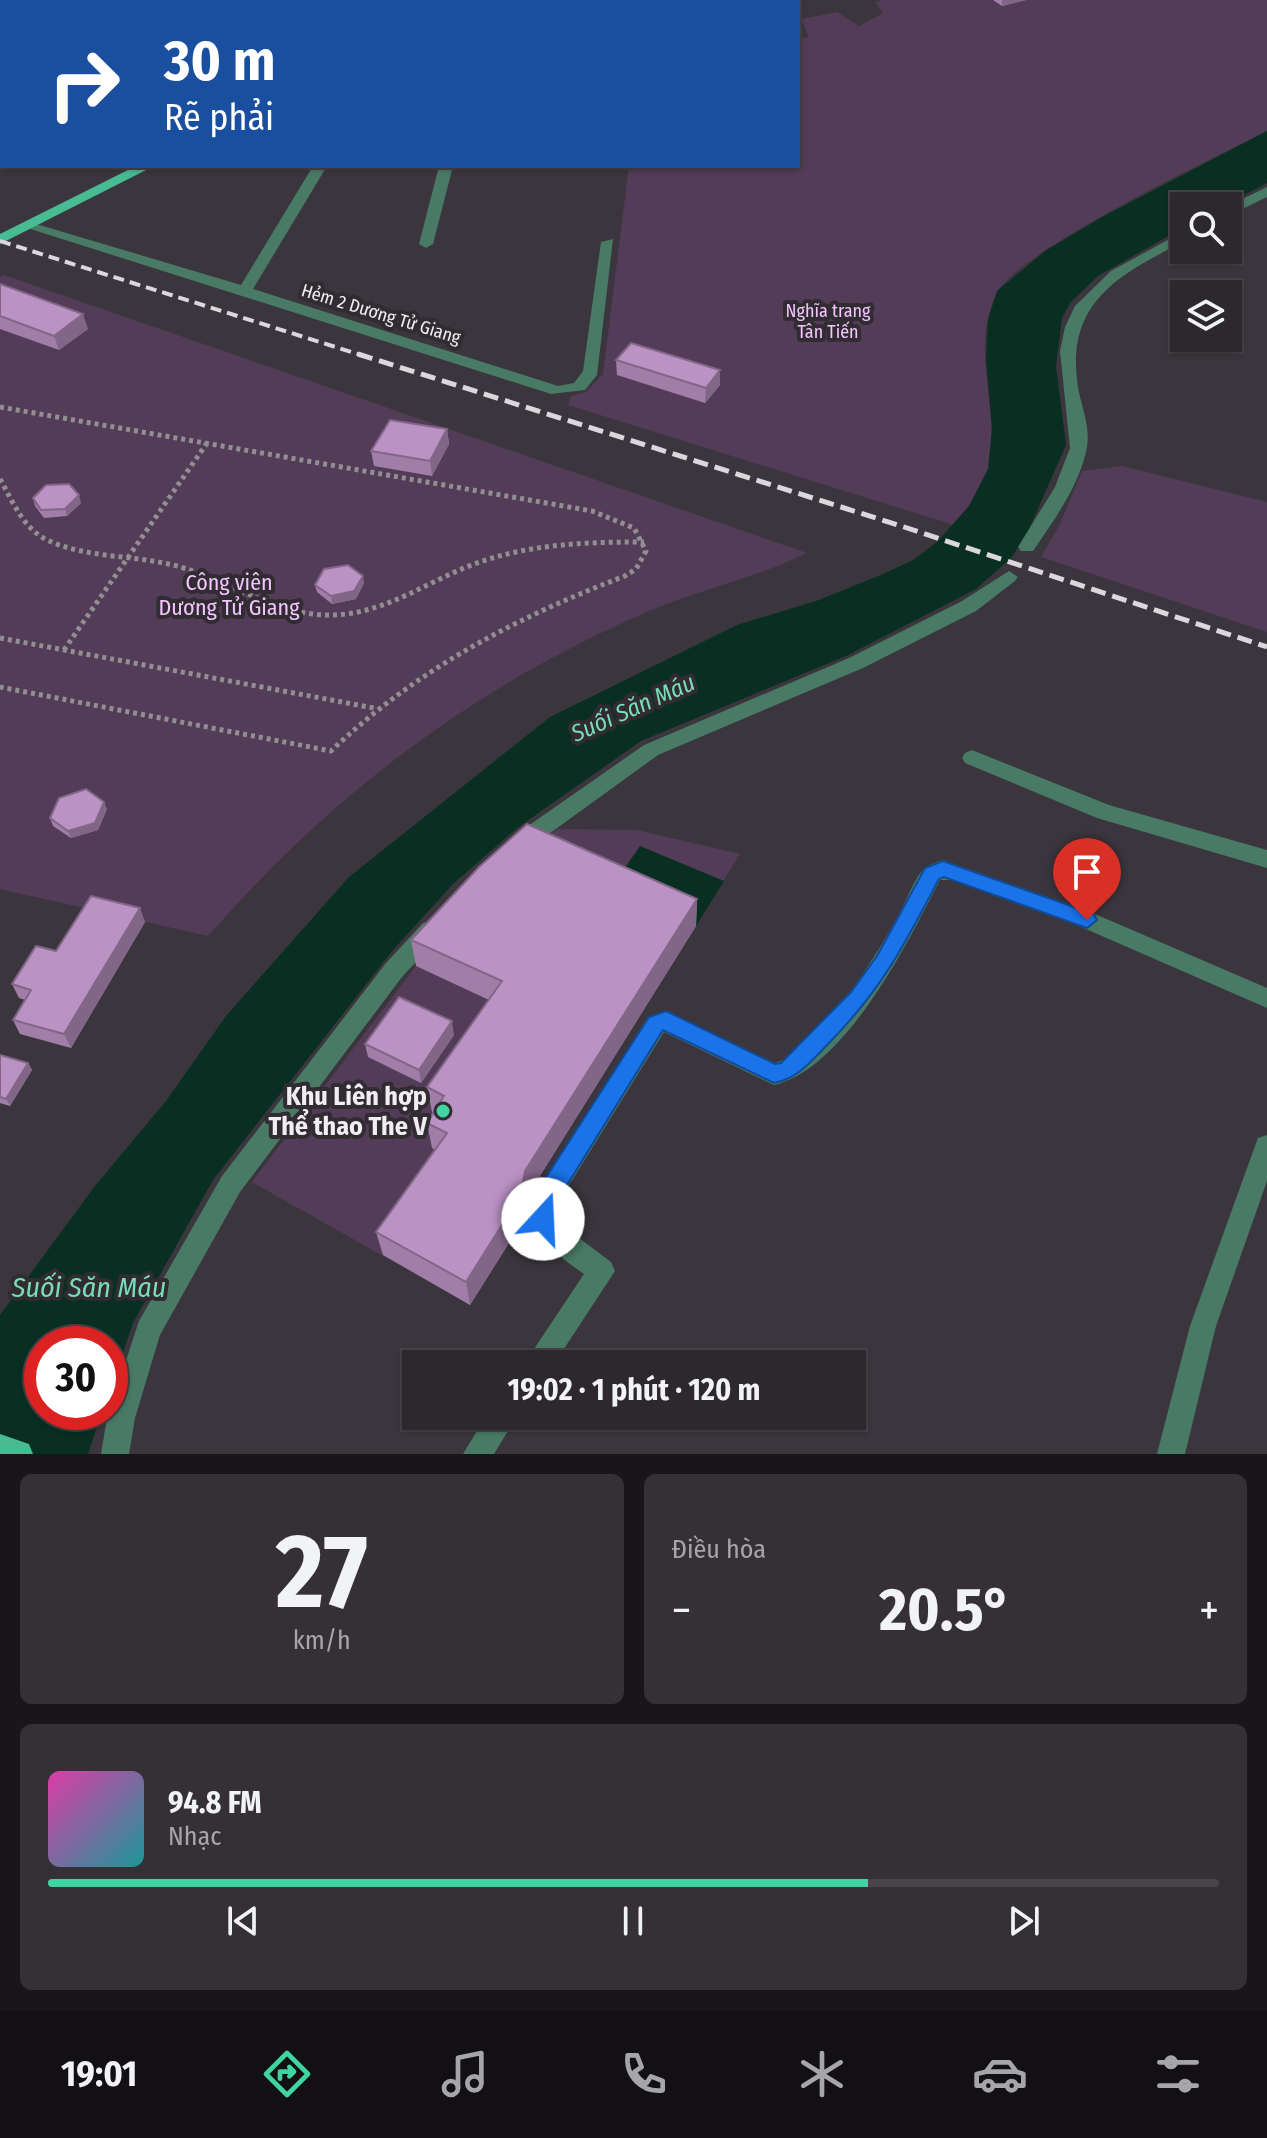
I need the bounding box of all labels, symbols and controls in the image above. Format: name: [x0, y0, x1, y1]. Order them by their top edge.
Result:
text: 30 m: [164, 28, 275, 95]
icon: right: [32, 32, 136, 136]
text: Rẽ phải: [164, 96, 274, 140]
map controls: [1170, 192, 1242, 352]
button: search: [1170, 192, 1242, 264]
street label: Hẻm 2 Dương Tử Giang: [299, 279, 464, 349]
button: layers: [1170, 280, 1242, 352]
park label: Nghĩa trang Tân Tiến: [786, 300, 871, 343]
park label: Công viên Dương Tử Giang: [159, 569, 300, 621]
water label: Suối Săn Máu: [566, 668, 699, 748]
pin: [1053, 838, 1121, 920]
icon: arrive: [1065, 850, 1109, 894]
place label: Khu Liên hợp Thể thao The V: [268, 1081, 427, 1142]
marker: Khu Liên hợp Thể thao The V: [434, 1102, 452, 1120]
position arrow: [501, 1177, 585, 1261]
water label: Suối Săn Máu: [11, 1271, 166, 1304]
speed limit sign: 30: [24, 1326, 128, 1430]
text: 19:02 · 1 phút · 120 m: [508, 1372, 760, 1408]
text: 27: [276, 1510, 368, 1635]
text: Điều hòa: [672, 1534, 766, 1565]
text: 20.5°: [879, 1574, 1011, 1646]
text: −: [672, 1584, 691, 1637]
text: +: [1199, 1584, 1219, 1637]
text: km/h: [293, 1625, 351, 1656]
text: 94.8 FM: [168, 1785, 262, 1821]
text: Nhạc: [168, 1821, 221, 1852]
icon: previous: [221, 1899, 265, 1943]
icon: pause: [611, 1899, 655, 1943]
icon: next: [1002, 1899, 1046, 1943]
icon: directions: [259, 2046, 315, 2102]
icon: music: [437, 2046, 493, 2102]
icon: phone: [616, 2046, 672, 2102]
icon: climate: [794, 2046, 850, 2102]
icon: car: [972, 2046, 1028, 2102]
icon: filters: [1150, 2046, 1206, 2102]
text: 19:01: [61, 2052, 137, 2096]

